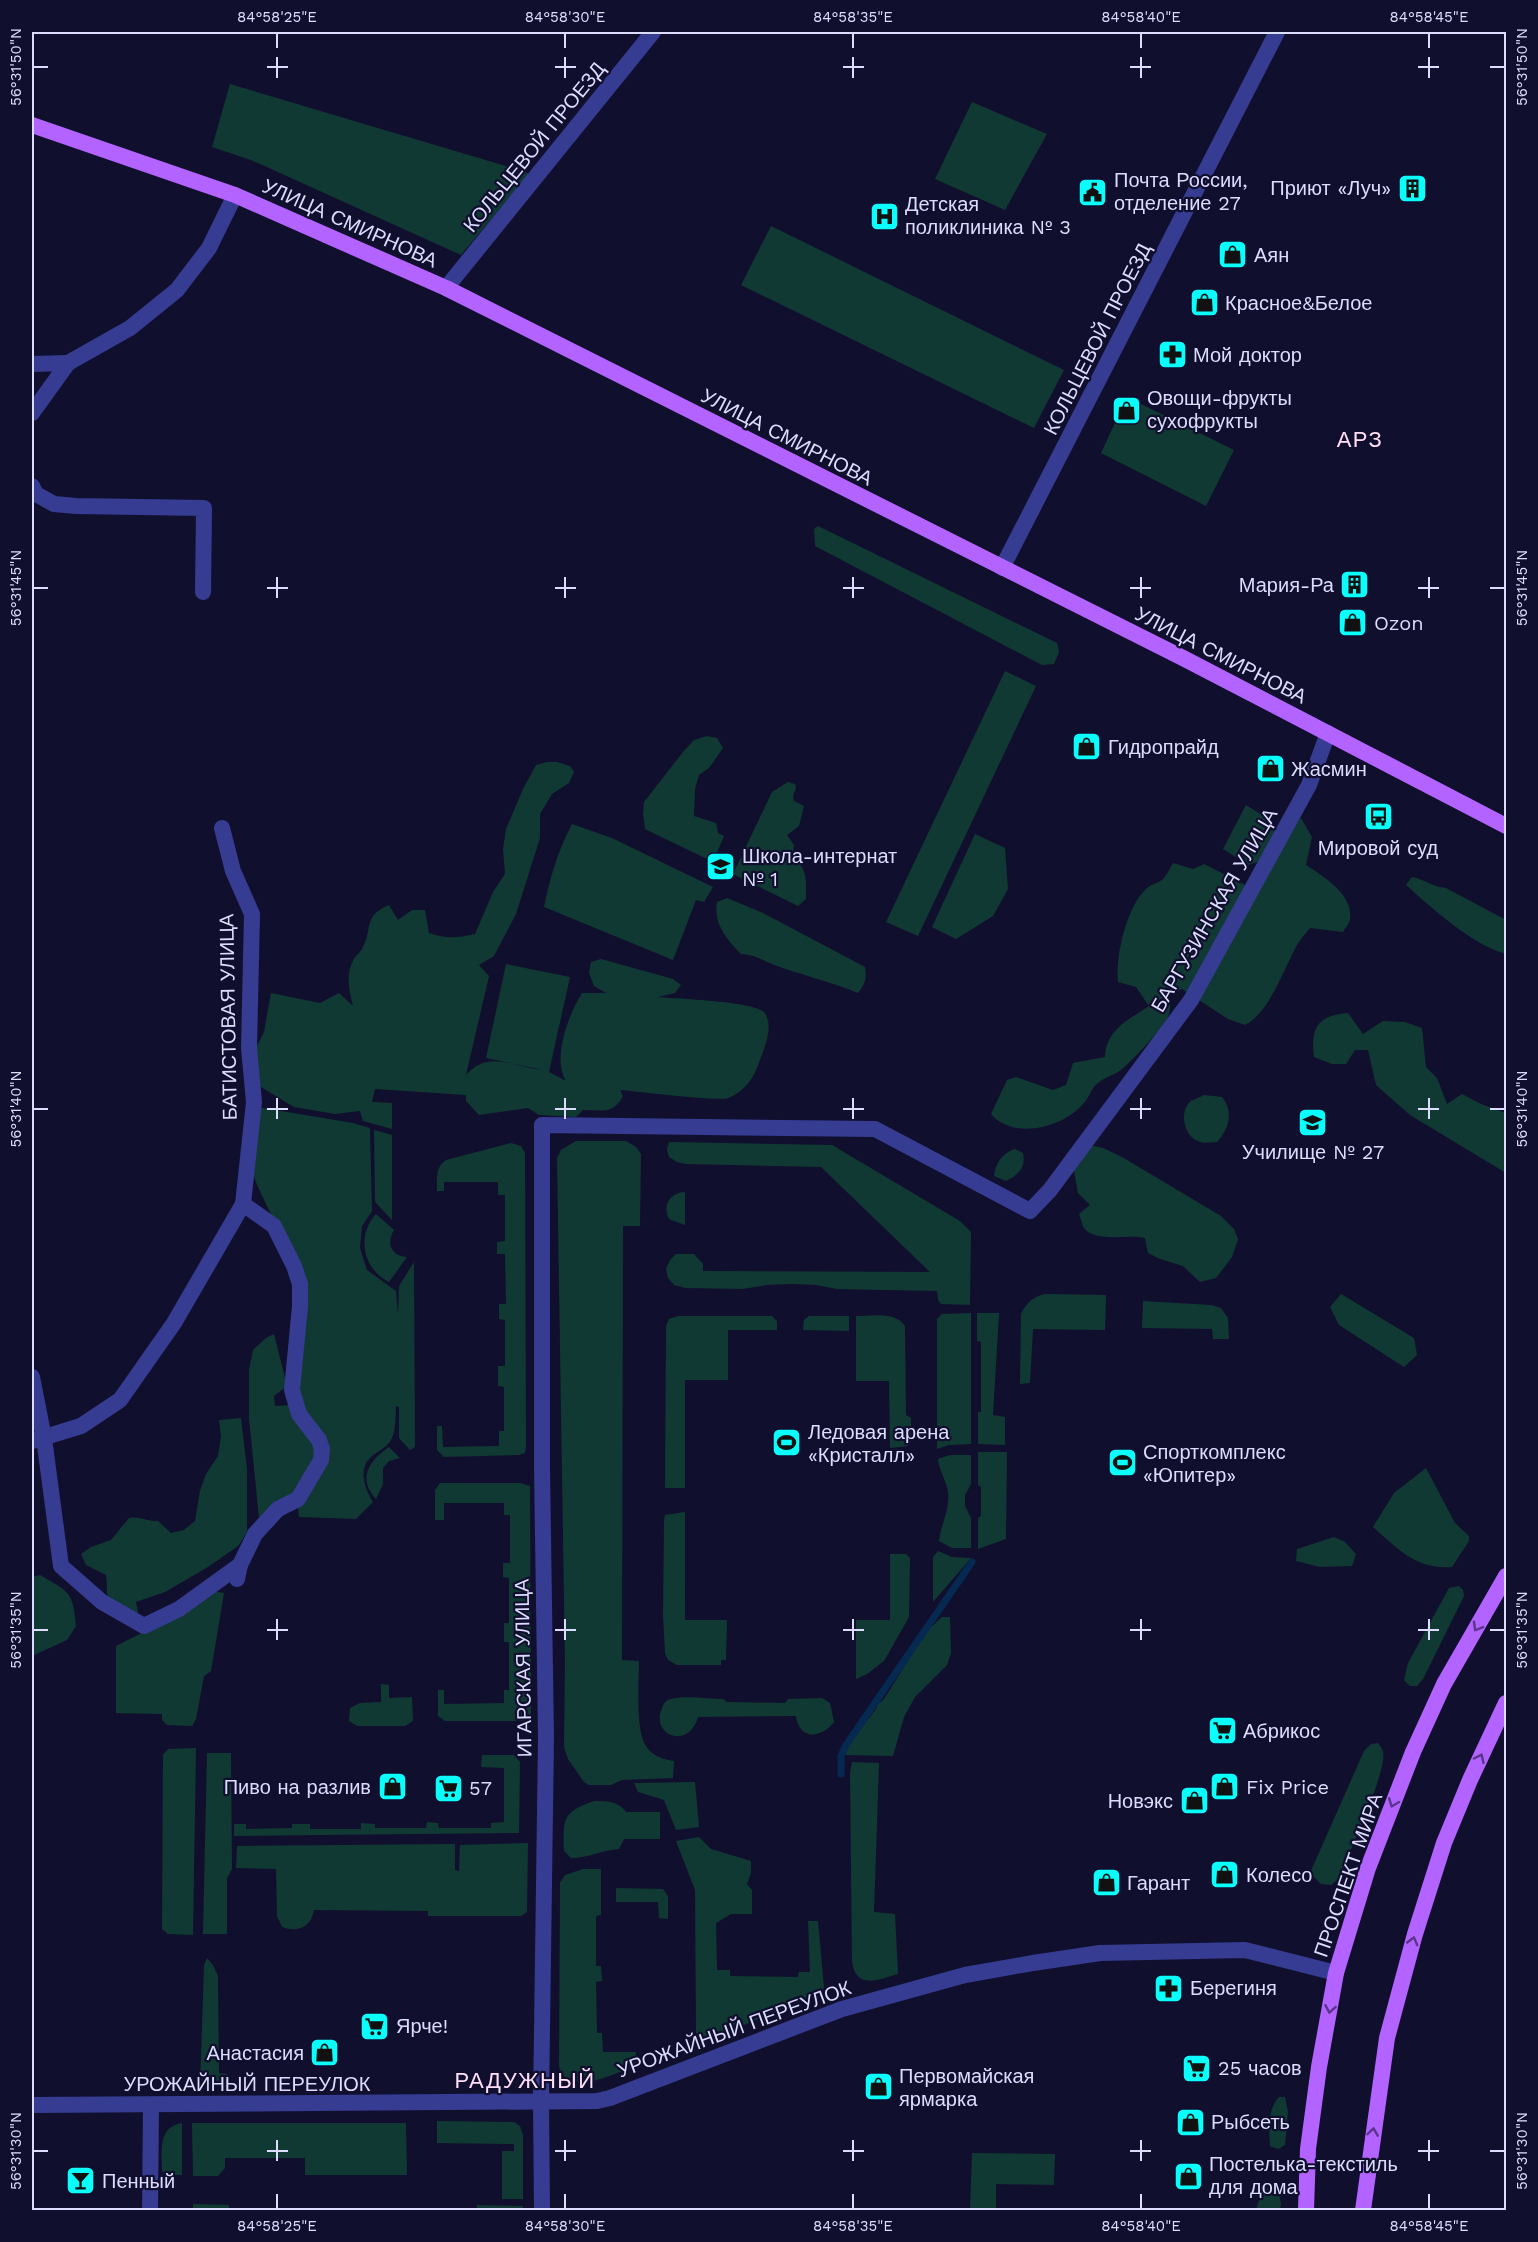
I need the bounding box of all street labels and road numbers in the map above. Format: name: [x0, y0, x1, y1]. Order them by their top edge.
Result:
street label: КОЛЬЦЕВОЙ ПРОЕЗД: [458, 57, 610, 237]
street label: УЛИЦА СМИРНОВА: [259, 174, 442, 273]
street label: КОЛЬЦЕВОЙ ПРОЕЗД: [1038, 239, 1156, 439]
street label: УЛИЦА СМИРНОВА: [697, 383, 877, 491]
street label: УЛИЦА СМИРНОВА: [1131, 601, 1311, 709]
street label: БАРГУЗИНСКАЯ УЛИЦА: [1146, 803, 1283, 1016]
street label: БАТИСТОВАЯ УЛИЦА: [214, 913, 242, 1121]
street label: ИГАРСКАЯ УЛИЦА: [509, 1578, 537, 1758]
street label: ПРОСПЕКТ МИРА: [1309, 1789, 1388, 1960]
street label: УРОЖАЙНЫЙ ПЕРЕУЛОК: [614, 1975, 854, 2083]
street label: УРОЖАЙНЫЙ ПЕРЕУЛОК: [123, 2072, 371, 2096]

